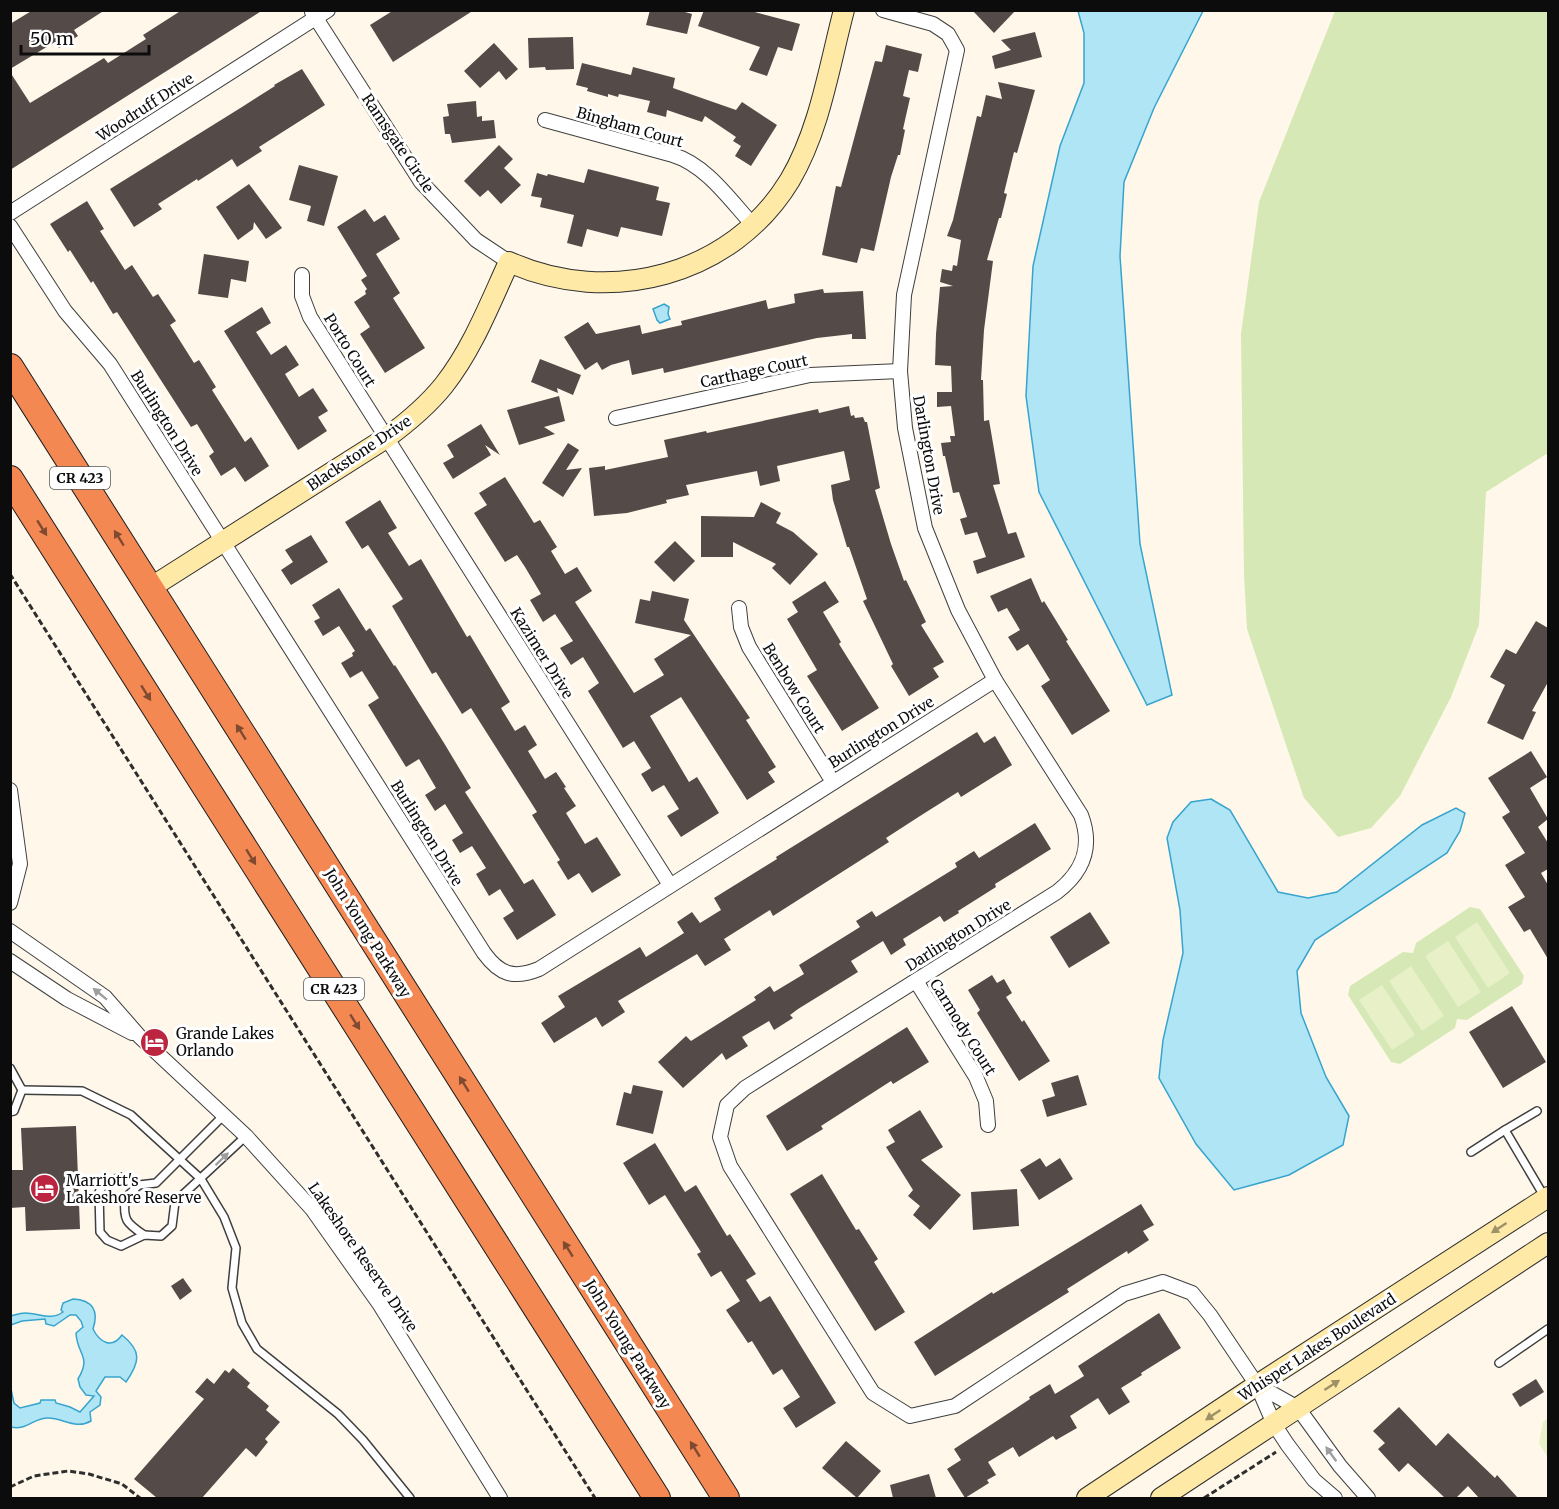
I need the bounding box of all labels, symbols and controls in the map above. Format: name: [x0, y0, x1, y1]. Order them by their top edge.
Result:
scale bar: [21, 18, 148, 56]
text: 50 m: [30, 27, 74, 50]
street label: Woodruff Drive: [92, 69, 197, 146]
street label: Ramsgate Circle: [358, 90, 438, 196]
street label: Bingham Court: [574, 103, 686, 151]
street label: Porto Court: [320, 310, 380, 390]
street label: Carthage Court: [699, 350, 809, 392]
street label: Burlington Drive: [127, 367, 207, 479]
street label: Darlington Drive: [909, 394, 949, 516]
street label: Blackstone Drive: [303, 411, 415, 495]
road number: CR 423: [50, 467, 110, 489]
one-way arrow: [36, 520, 47, 536]
one-way arrow: [113, 530, 124, 546]
street label: Kazimer Drive: [506, 604, 578, 702]
street label: Benbow Court: [759, 639, 829, 737]
one-way arrow: [141, 685, 152, 701]
street label: Burlington Drive: [825, 692, 937, 772]
one-way arrow: [236, 724, 247, 740]
street label: Burlington Drive: [387, 777, 467, 889]
one-way arrow: [245, 849, 256, 865]
street label: John Young Parkway: [320, 864, 416, 1001]
street label: Darlington Drive: [902, 895, 1014, 975]
street label: Carmody Court: [926, 975, 1000, 1079]
road number: CR 423: [304, 978, 364, 1000]
one-way arrow: [93, 989, 108, 1001]
one-way arrow: [349, 1014, 360, 1030]
place label: Grande Lakes Orlando: [176, 1024, 274, 1060]
hotel icon: Grande Lakes Orlando: [139, 1026, 171, 1058]
one-way arrow: [459, 1076, 470, 1092]
one-way arrow: [215, 1152, 230, 1166]
place label: Marriott's Lakeshore Reserve: [66, 1171, 201, 1207]
hotel icon: Marriott's Lakeshore Reserve: [29, 1173, 61, 1205]
street label: Lakeshore Reserve Drive: [304, 1179, 422, 1335]
one-way arrow: [1491, 1223, 1508, 1234]
one-way arrow: [563, 1241, 574, 1257]
street label: John Young Parkway: [580, 1275, 676, 1412]
street label: Whisper Lakes Boulevard: [1234, 1289, 1399, 1406]
one-way arrow: [1324, 1380, 1341, 1391]
one-way arrow: [1205, 1409, 1221, 1421]
one-way arrow: [690, 1441, 701, 1457]
one-way arrow: [1326, 1447, 1338, 1462]

